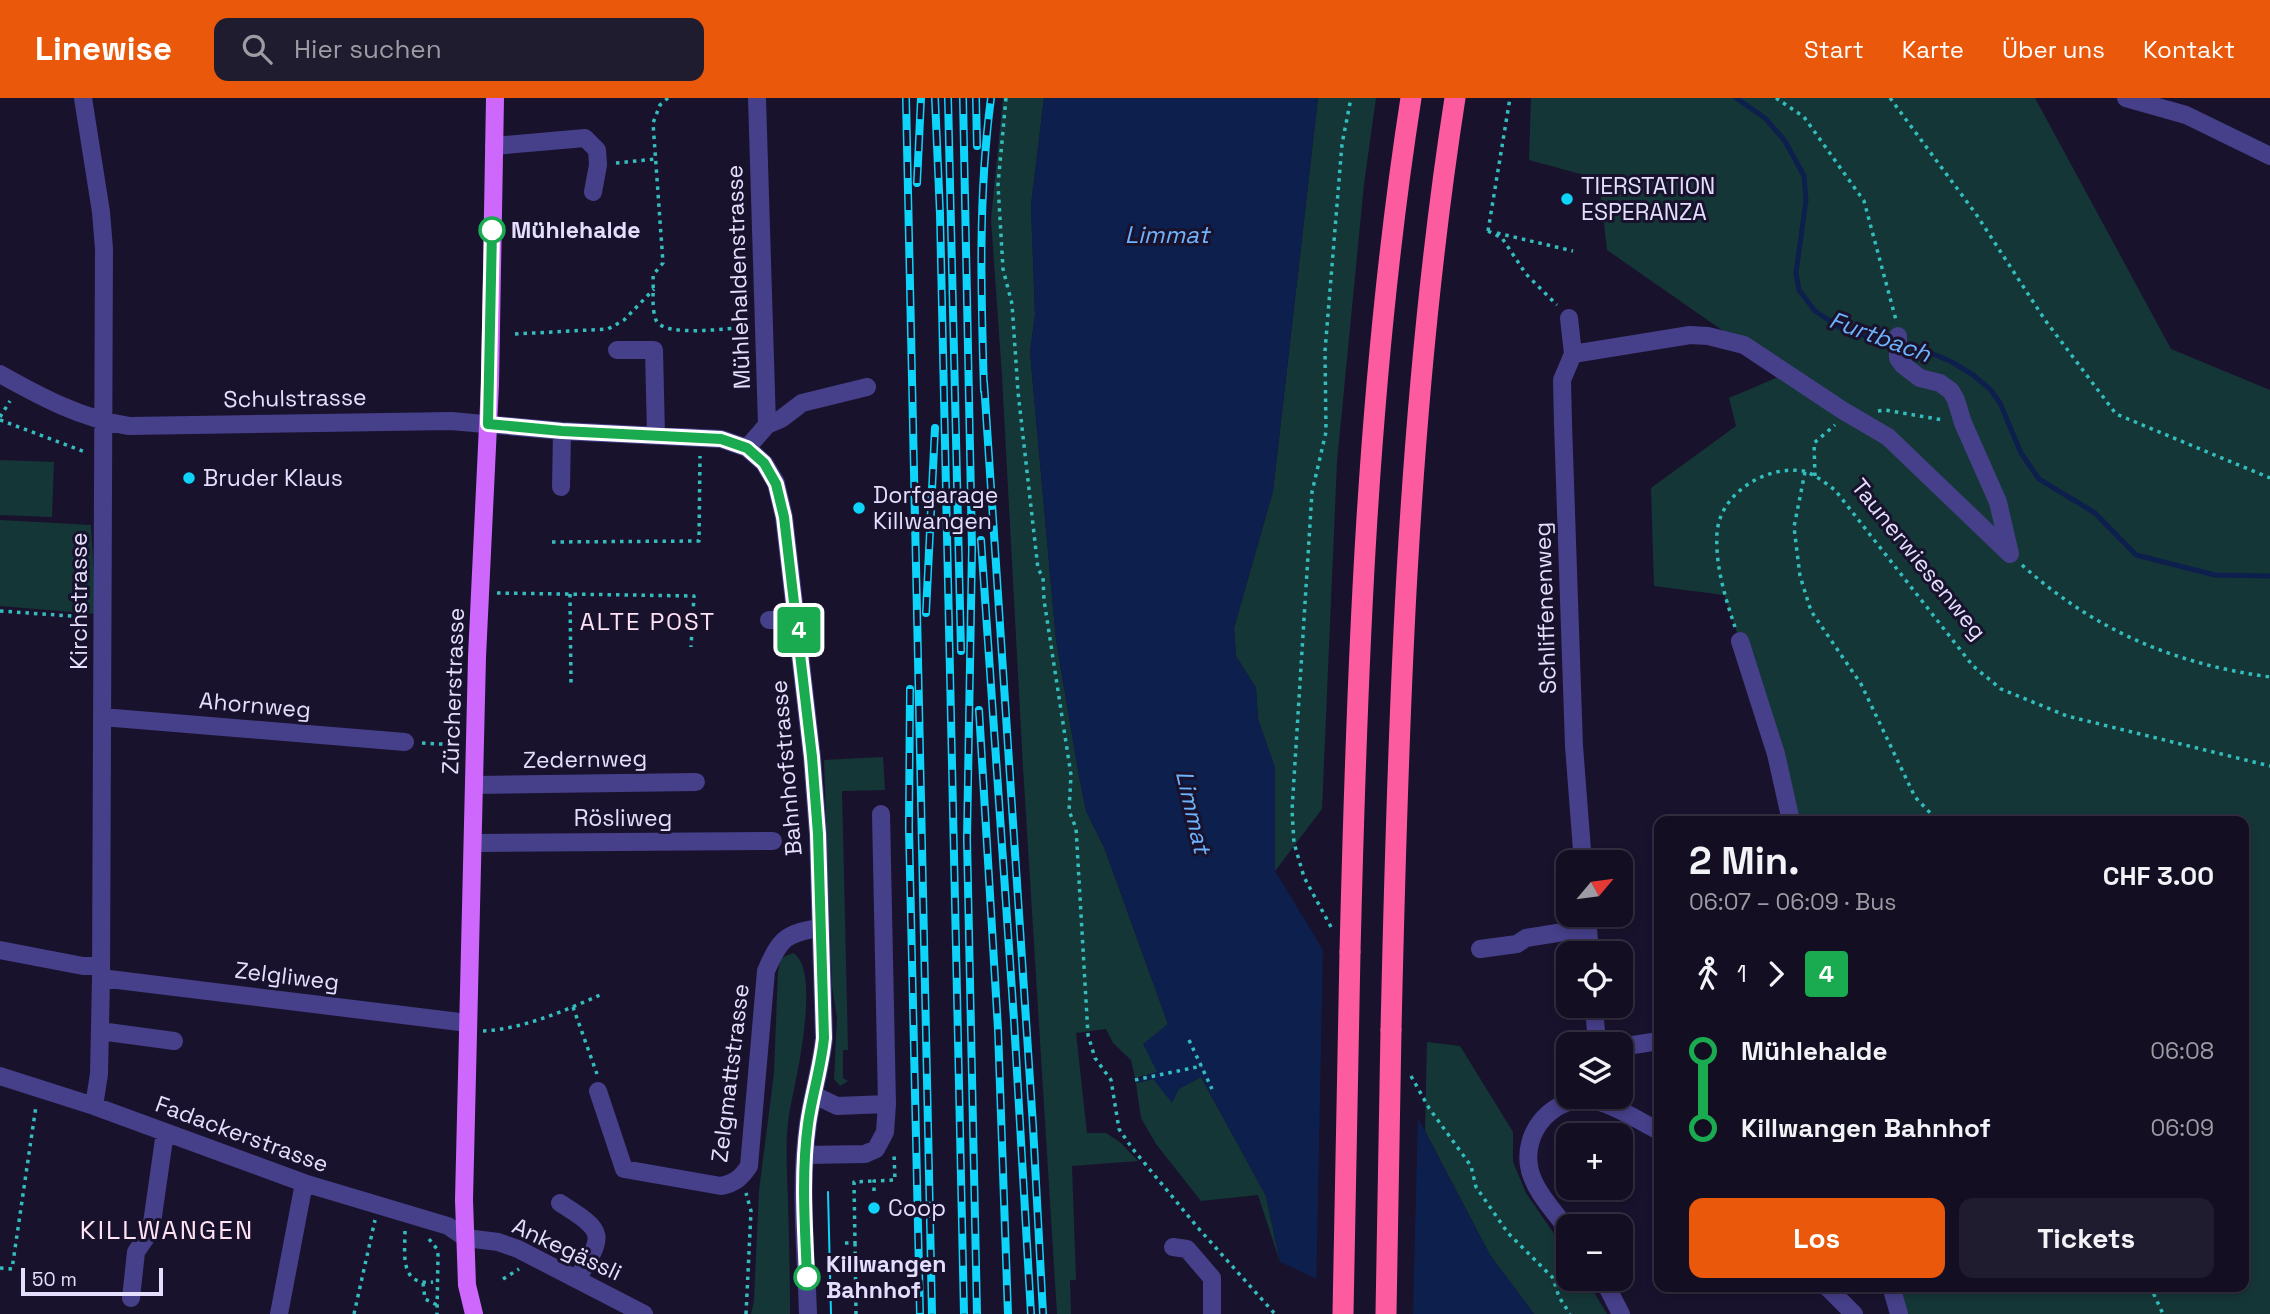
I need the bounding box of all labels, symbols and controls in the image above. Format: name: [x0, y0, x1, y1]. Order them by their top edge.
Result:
search box: [214, 18, 704, 81]
text: Linewise: [35, 28, 172, 70]
icon: search: [238, 30, 276, 68]
text: Hier suchen: [294, 32, 442, 66]
text: Start: [1804, 34, 1864, 65]
text: Karte: [1902, 34, 1964, 65]
text: Über uns: [2002, 34, 2105, 65]
text: Kontakt: [2143, 34, 2235, 65]
street label: Mühlehaldenstrasse: [719, 164, 757, 390]
place label: TIERSTATION ESPERANZA: [1581, 171, 1715, 227]
marker: TIERSTATION ESPERANZA: [1559, 191, 1575, 207]
place label: Mühlehalde: [511, 215, 641, 245]
marker: Mühlehalde: [479, 217, 505, 243]
water label: Limmat: [1125, 219, 1211, 250]
water label: Furtbach: [1825, 304, 1936, 370]
street label: Schulstrasse: [223, 382, 367, 414]
place label: Bruder Klaus: [203, 463, 343, 493]
marker: Bruder Klaus: [181, 470, 197, 486]
street label: Taunerwiesenweg: [1845, 472, 1993, 646]
place label: Dorfgarage Killwangen: [873, 480, 998, 536]
marker: Dorfgarage Killwangen: [851, 500, 867, 516]
street label: Schliffenenweg: [1527, 521, 1563, 695]
street label: Kirchstrasse: [64, 532, 94, 670]
district label: ALTE POST: [580, 606, 716, 637]
street label: Zürcherstrasse: [435, 607, 471, 775]
line badge: 4: [776, 607, 822, 653]
text: 4: [791, 614, 807, 645]
street label: Bahnhofstrasse: [763, 679, 809, 857]
street label: Ahornweg: [198, 685, 312, 725]
street label: Zedernweg: [523, 743, 647, 775]
water label: Limmat: [1169, 767, 1219, 858]
street label: Rösliweg: [574, 803, 672, 833]
text: 2 Min.: [1689, 837, 1800, 885]
north arrow: [1556, 850, 1633, 928]
map controls: [1556, 850, 1633, 1291]
text: CHF 3.00: [2103, 859, 2214, 893]
text: 06:07 – 06:09 · Bus: [1689, 887, 1896, 917]
button: locate: [1556, 941, 1633, 1018]
street label: Zelgliweg: [233, 955, 341, 997]
icon: walk: [1689, 955, 1727, 993]
icon: forward: [1757, 955, 1795, 993]
text: 4: [1819, 958, 1834, 989]
text: 1: [1737, 959, 1747, 989]
street label: Zelgmattstrasse: [704, 982, 756, 1164]
button: layers: [1556, 1032, 1633, 1109]
text: Mühlehalde: [1741, 1034, 1887, 1068]
text: 06:08: [2150, 1036, 2214, 1066]
street label: Fadackerstrasse: [151, 1089, 333, 1179]
text: Killwangen Bahnhof: [1741, 1111, 1991, 1145]
text: 06:09: [2151, 1113, 2214, 1143]
button: +: [1556, 1123, 1633, 1200]
place label: Coop: [888, 1193, 946, 1223]
button: Los: [1689, 1198, 1945, 1278]
button: Tickets: [1959, 1198, 2214, 1278]
marker: Coop: [866, 1200, 882, 1216]
street label: Ankegässli: [507, 1211, 627, 1287]
district label: KILLWANGEN: [80, 1213, 254, 1247]
button: −: [1556, 1214, 1633, 1291]
place label: Killwangen Bahnhof: [826, 1249, 946, 1305]
marker: Killwangen Bahnhof: [794, 1264, 820, 1290]
scale bar: [21, 1265, 163, 1297]
text: 50 m: [32, 1267, 77, 1292]

